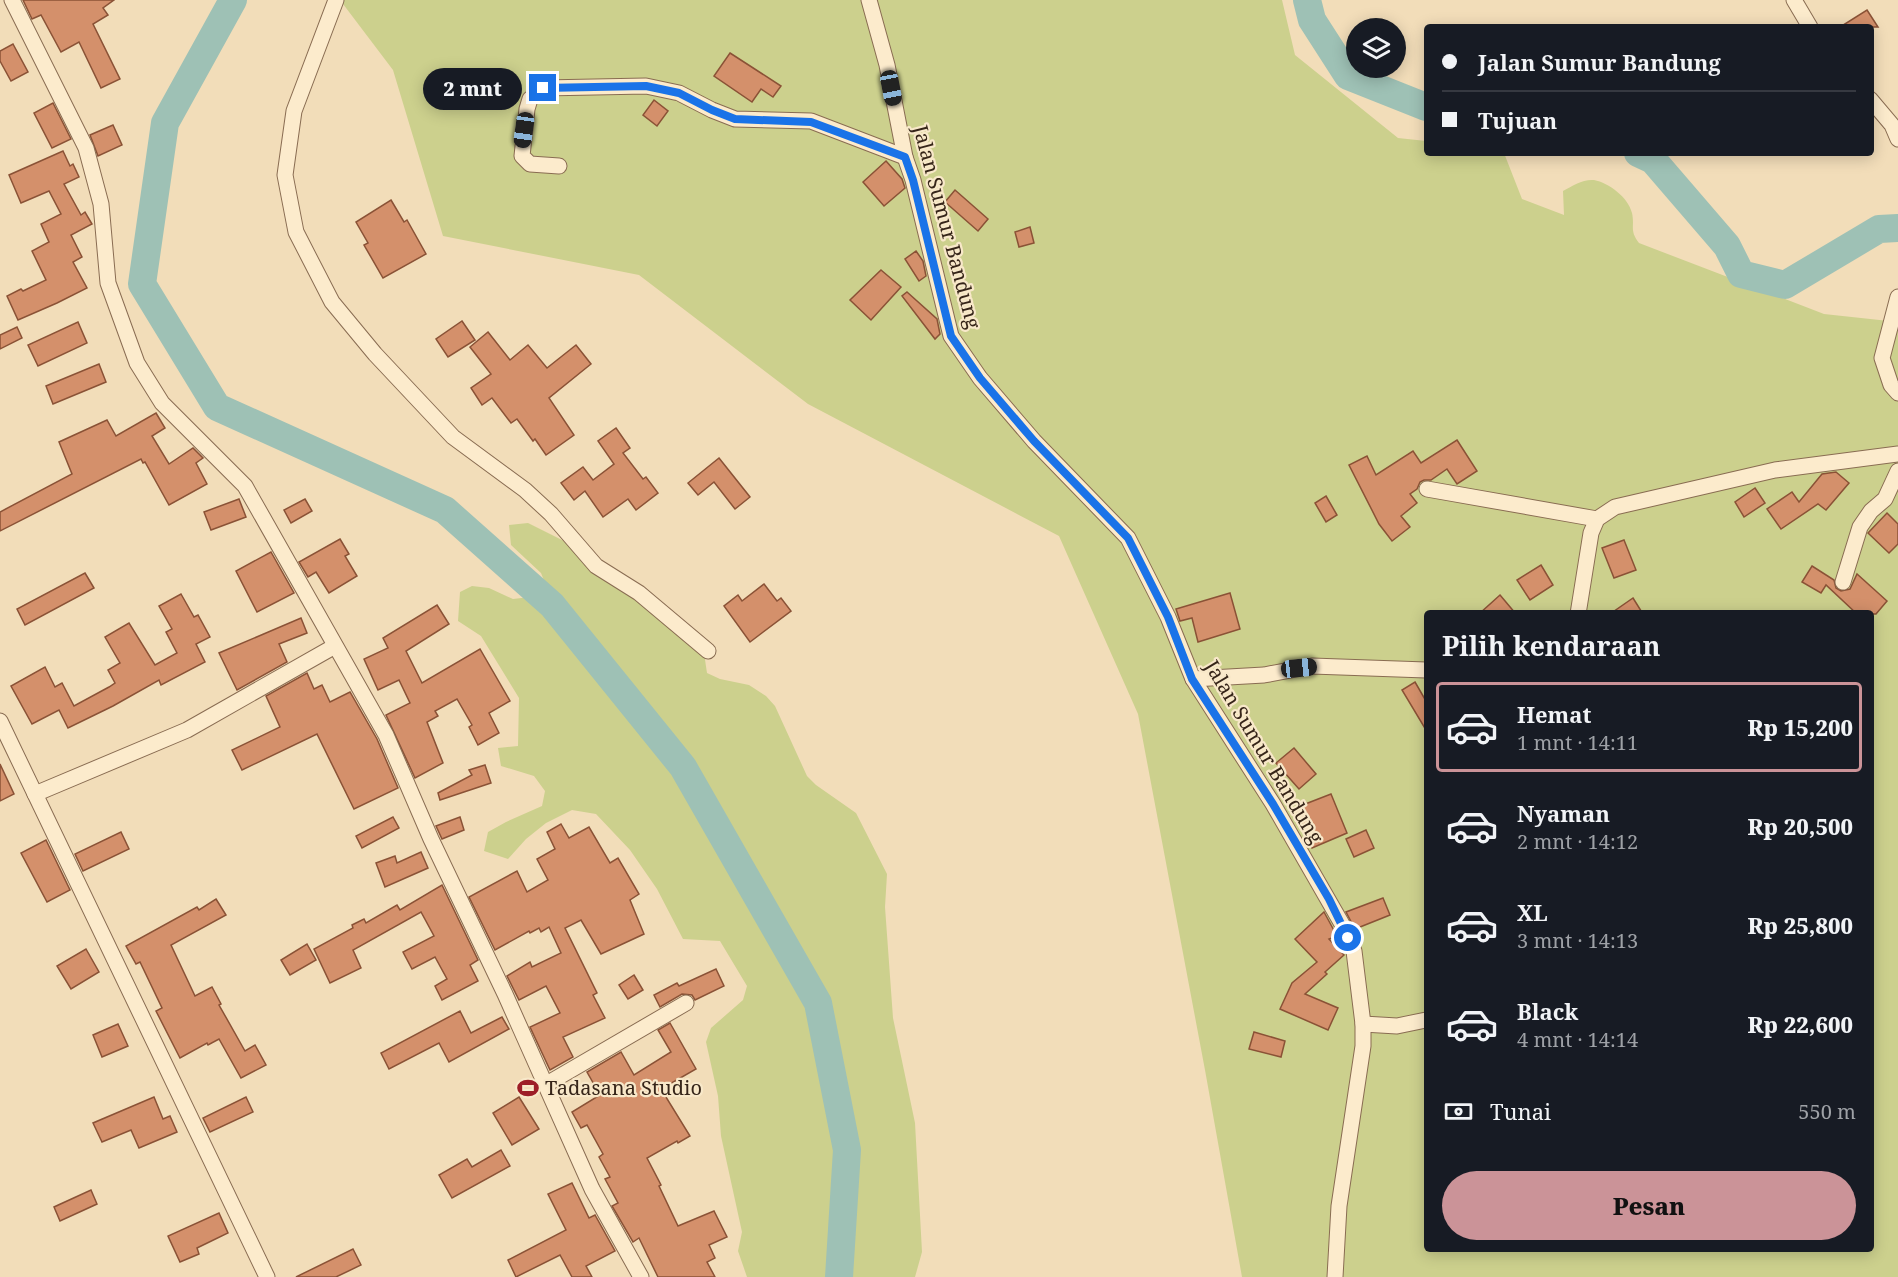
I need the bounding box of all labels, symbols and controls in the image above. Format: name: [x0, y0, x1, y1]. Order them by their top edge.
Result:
map controls: [1346, 18, 1406, 78]
button: layers: [1346, 18, 1406, 78]
text: Jalan Sumur Bandung: [1478, 47, 1721, 77]
callout: 2 mnt: [423, 67, 522, 109]
car: [879, 69, 903, 107]
route end: [529, 74, 556, 101]
text: 2 mnt: [443, 75, 502, 102]
text: Tujuan: [1478, 105, 1557, 135]
car: [513, 111, 535, 149]
street label: Jalan Sumur Bandung: [907, 121, 988, 332]
text: Pilih kendaraan: [1442, 627, 1661, 664]
street label: Jalan Sumur Bandung: [1198, 654, 1330, 849]
car: [1280, 657, 1318, 679]
text: Hemat: [1517, 699, 1591, 729]
icon: car: [1445, 700, 1499, 754]
text: Rp 15,200: [1747, 712, 1853, 742]
text: 1 mnt · 14:11: [1517, 729, 1638, 756]
text: Nyaman: [1517, 798, 1610, 828]
icon: car: [1445, 799, 1499, 853]
text: Rp 20,500: [1747, 811, 1853, 841]
text: 2 mnt · 14:12: [1517, 828, 1638, 855]
text: XL: [1517, 897, 1548, 927]
icon: car: [1445, 898, 1499, 952]
text: Rp 25,800: [1747, 910, 1853, 940]
route start: [1334, 924, 1361, 951]
text: 3 mnt · 14:13: [1517, 927, 1638, 954]
text: Black: [1517, 996, 1578, 1026]
icon: car: [1445, 997, 1499, 1051]
text: Rp 22,600: [1747, 1009, 1853, 1039]
text: 4 mnt · 14:14: [1517, 1026, 1638, 1053]
place label: Tadasana Studio: [545, 1074, 702, 1101]
sports icon: Tadasana Studio: [516, 1076, 540, 1100]
icon: cash: [1442, 1095, 1475, 1128]
text: Tunai: [1490, 1096, 1551, 1126]
text: 550 m: [1798, 1098, 1856, 1125]
button: Pesan: [1442, 1171, 1856, 1240]

